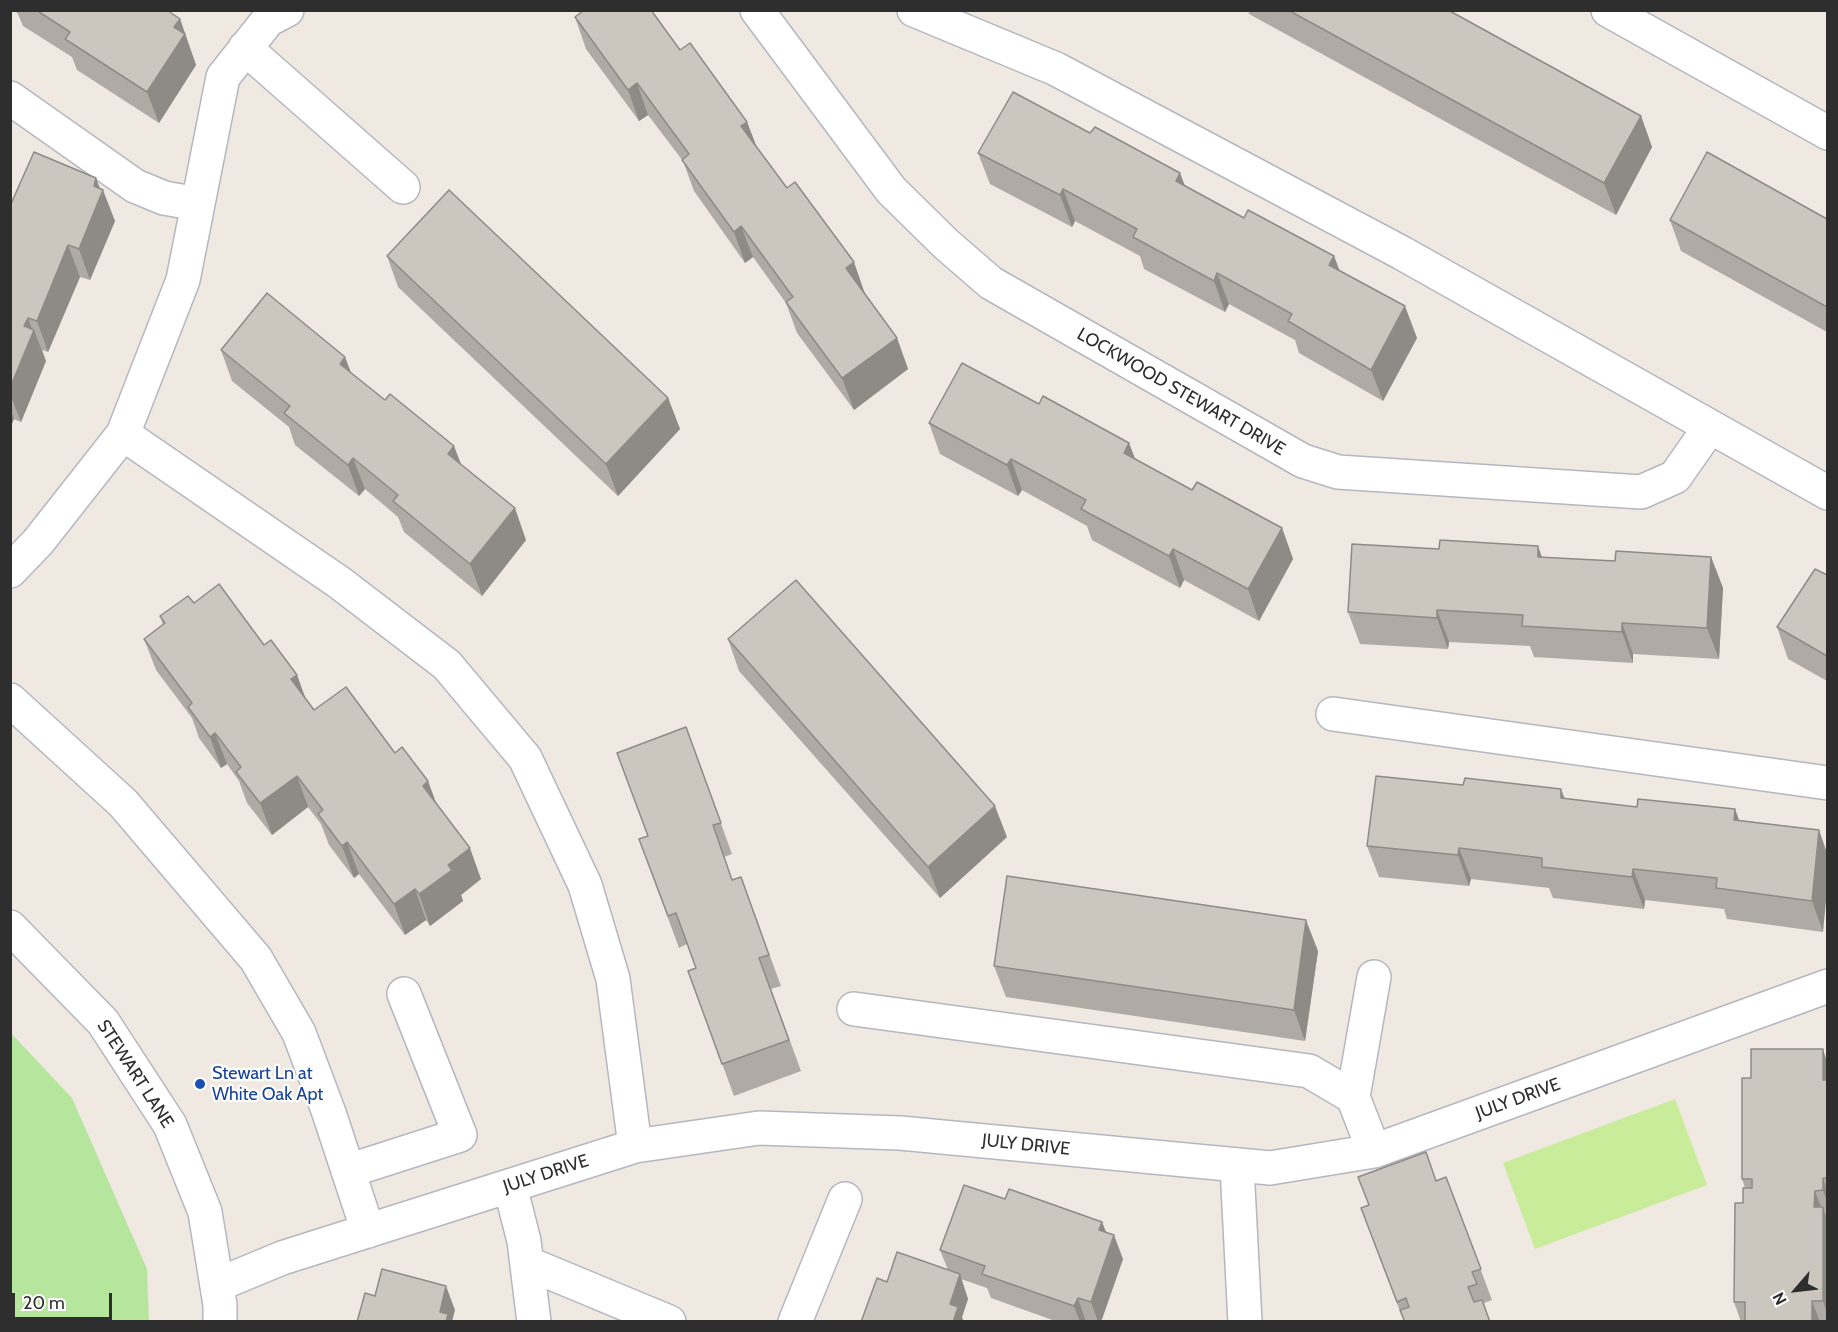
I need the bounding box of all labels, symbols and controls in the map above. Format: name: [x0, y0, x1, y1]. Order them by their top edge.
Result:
street label: LOCKWOOD STEWART DRIVE: [1073, 323, 1289, 461]
street label: STEWART LANE: [92, 1016, 178, 1132]
place label: Stewart Ln at White Oak Apt: [212, 1063, 323, 1106]
street label: JULY DRIVE: [1473, 1074, 1563, 1124]
marker: Stewart Ln at White Oak Apt: [193, 1077, 207, 1091]
street label: JULY DRIVE: [981, 1130, 1071, 1160]
street label: JULY DRIVE: [501, 1150, 591, 1198]
north arrow: [1766, 1260, 1826, 1320]
scale bar: [15, 1281, 116, 1319]
text: N: [1769, 1289, 1791, 1308]
text: 20 m: [23, 1292, 65, 1314]

